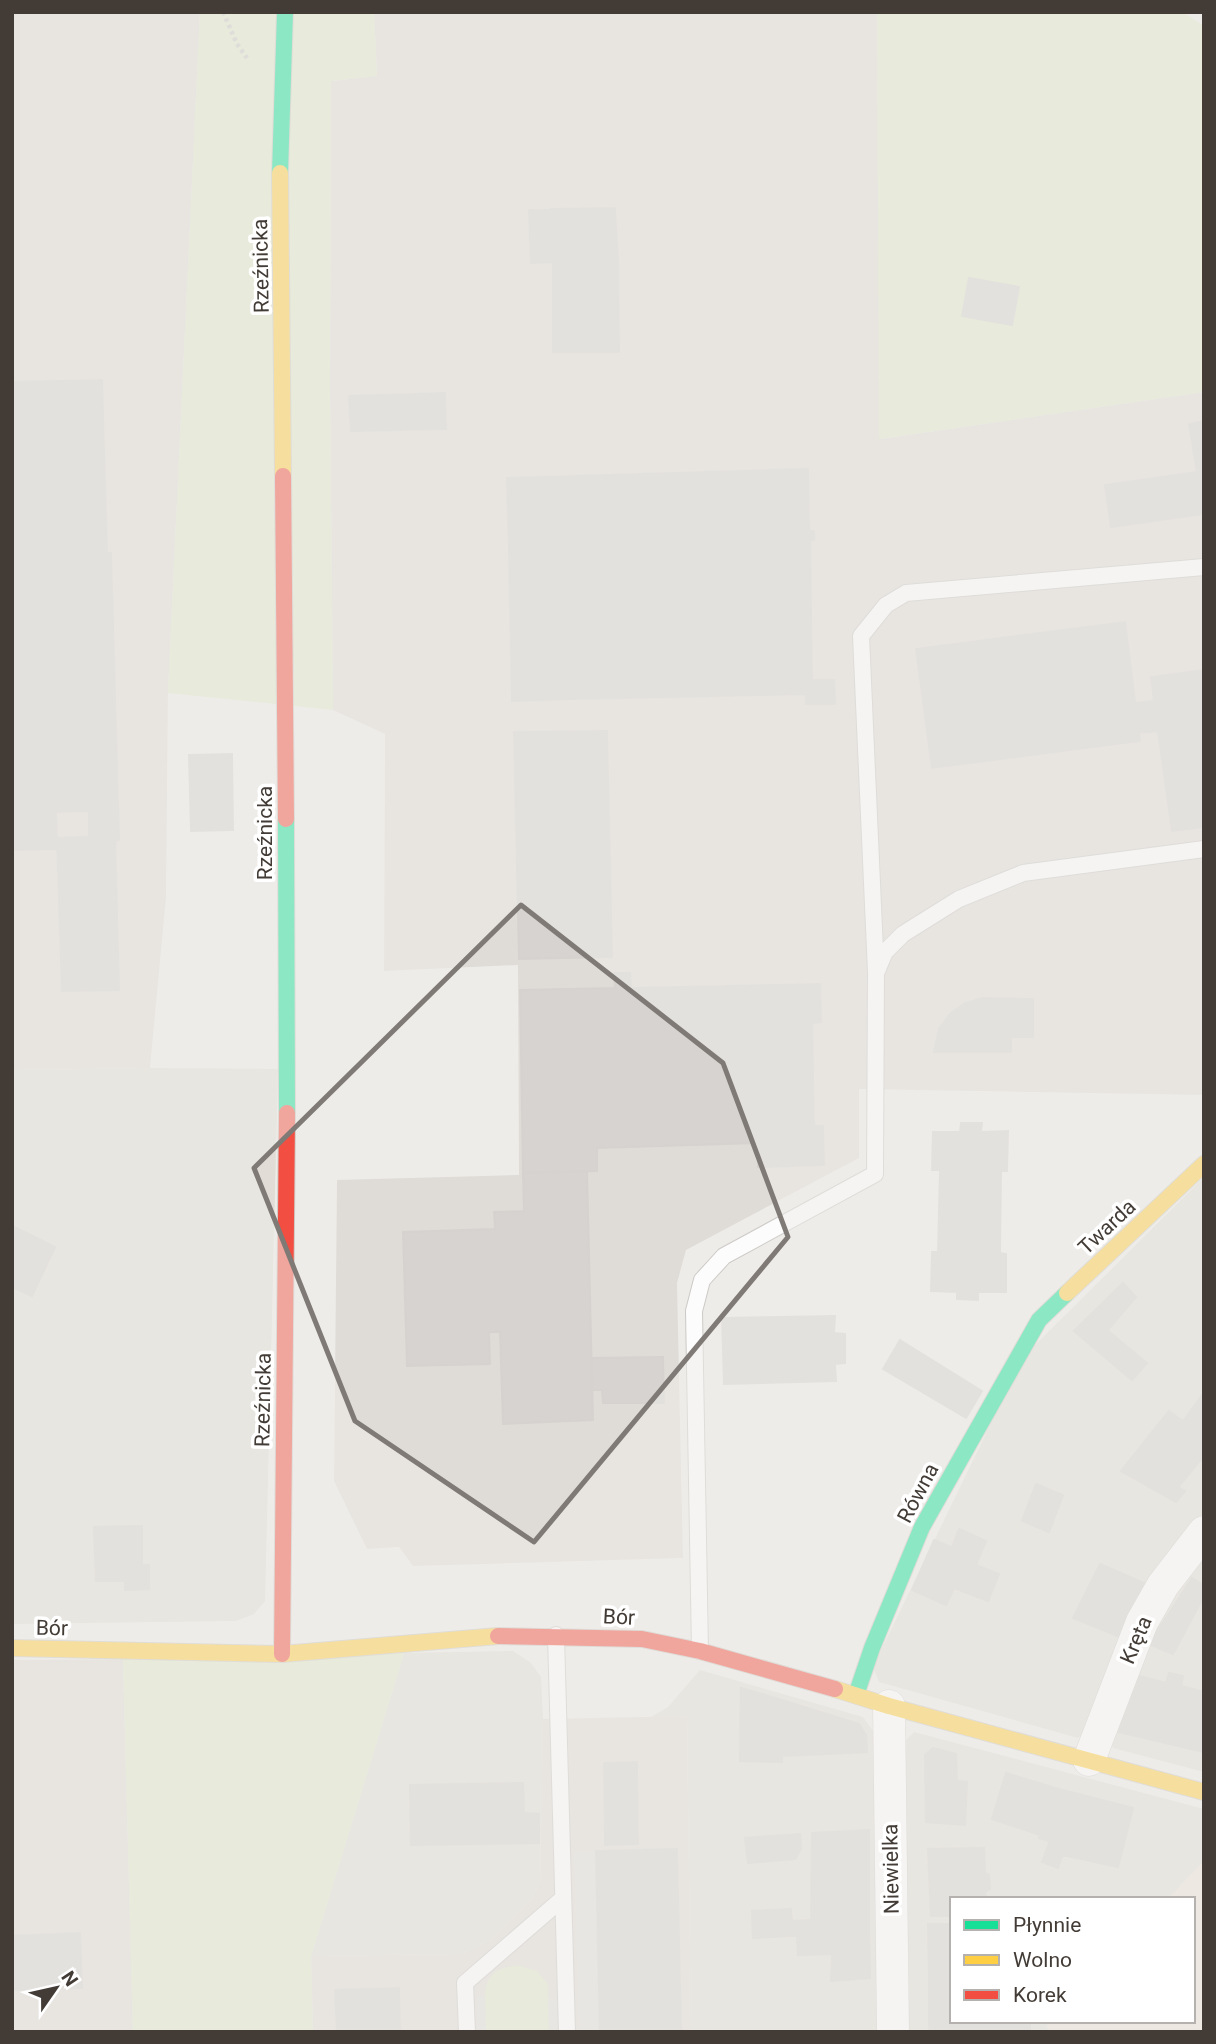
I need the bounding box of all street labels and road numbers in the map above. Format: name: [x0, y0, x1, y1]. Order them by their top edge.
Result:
street label: Rzeźnicka: [248, 219, 274, 313]
street label: Rzeźnicka: [253, 786, 277, 880]
street label: Twarda: [1073, 1195, 1141, 1259]
street label: Rzeźnicka: [250, 1353, 276, 1447]
street label: Równa: [892, 1459, 944, 1527]
street label: Bór: [602, 1604, 636, 1630]
street label: Kręta: [1115, 1613, 1157, 1667]
street label: Bór: [36, 1616, 68, 1640]
street label: Niewielka: [878, 1824, 904, 1914]

